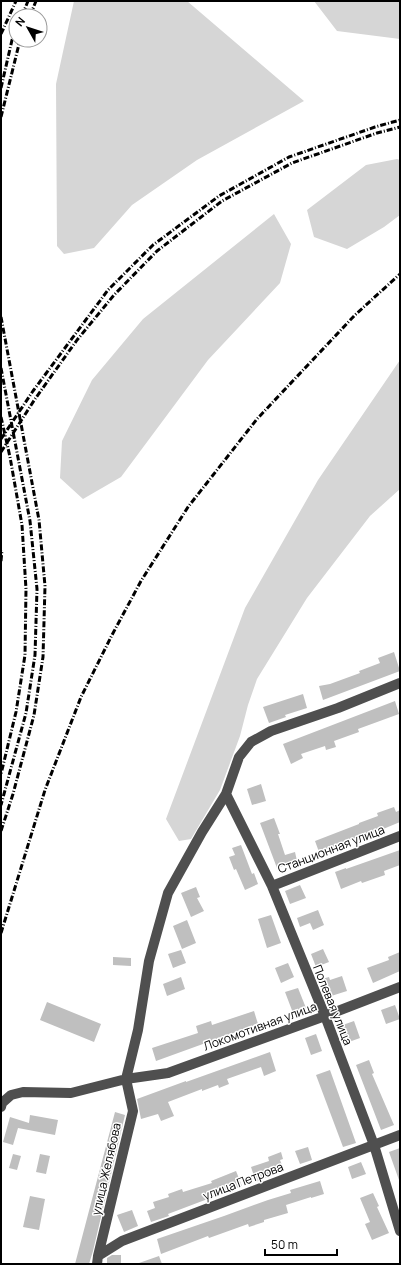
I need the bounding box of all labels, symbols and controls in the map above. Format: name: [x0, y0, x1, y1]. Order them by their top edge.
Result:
north arrow: [8, 8, 48, 48]
text: N: [12, 14, 28, 29]
street label: Станционная улица: [275, 821, 387, 877]
street label: Полевая улица: [309, 962, 357, 1048]
street label: Локомотивная улица: [201, 998, 319, 1054]
street label: улица Желябова: [87, 1121, 125, 1217]
street label: улица Петрова: [200, 1158, 286, 1204]
scale bar: [265, 1231, 337, 1257]
text: 50 m: [271, 1236, 298, 1253]

